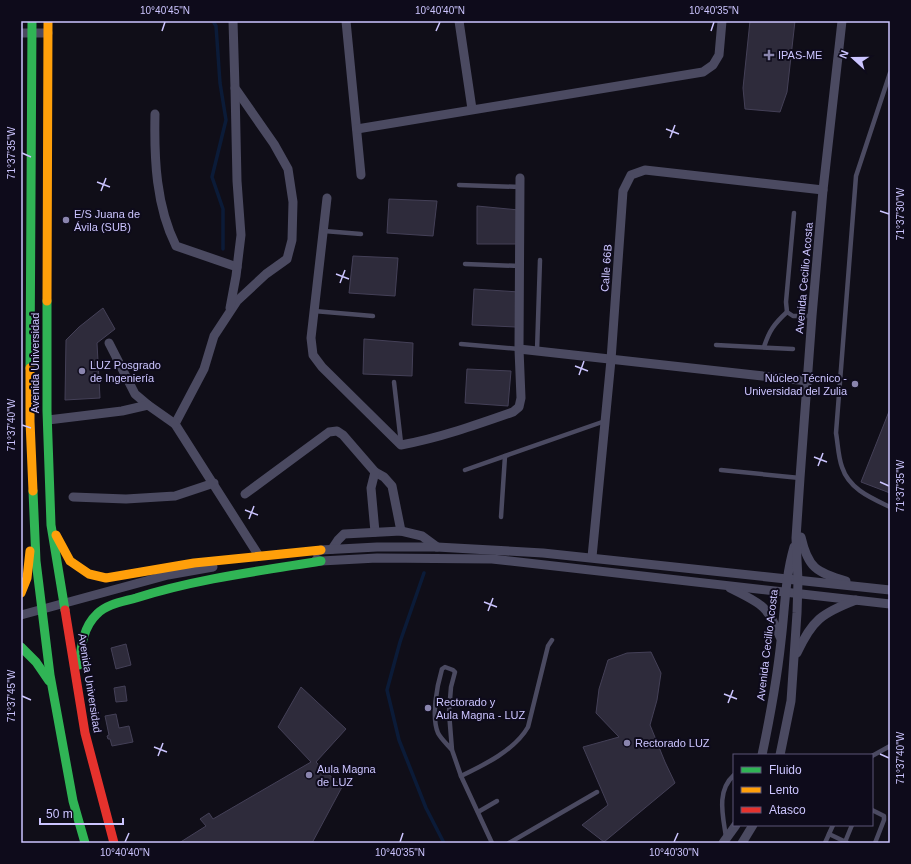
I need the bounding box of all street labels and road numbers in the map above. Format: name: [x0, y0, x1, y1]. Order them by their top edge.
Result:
street label: Avenida Cecilio Acosta: [793, 221, 815, 334]
street label: Calle 66B: [598, 244, 614, 292]
street label: Avenida Universidad: [29, 313, 41, 413]
street label: Avenida Cecilio Acosta: [754, 588, 780, 701]
street label: Avenida Universidad: [76, 632, 104, 734]

